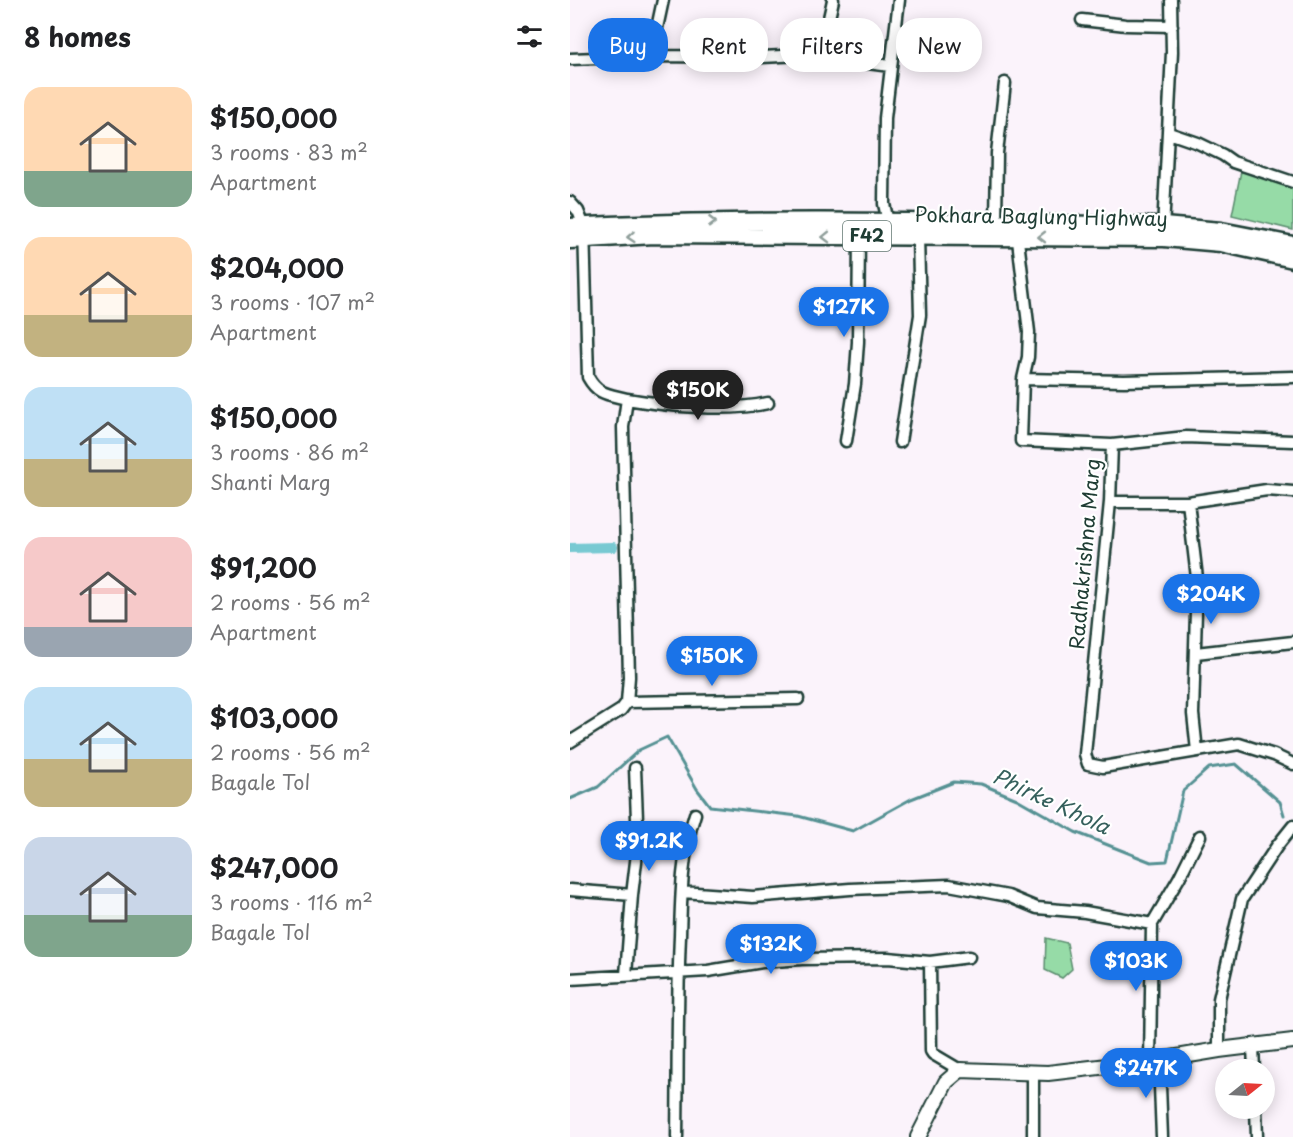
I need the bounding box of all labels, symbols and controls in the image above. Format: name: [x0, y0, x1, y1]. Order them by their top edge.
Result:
text: 8 homes: [24, 17, 131, 56]
chip: Buy: [588, 18, 668, 72]
chip: Rent: [680, 18, 768, 72]
chip: Filters: [780, 18, 884, 72]
chip: New: [896, 18, 982, 72]
icon: filters: [513, 20, 546, 53]
text: $150,000: [210, 98, 338, 137]
icon: home: [72, 111, 144, 183]
text: 3 rooms · 83 m²: [210, 137, 368, 167]
text: Apartment: [210, 167, 317, 197]
street label: Pokhara Baglung Highway: [914, 199, 1168, 233]
one-way arrow: [708, 216, 717, 228]
road number: F42: [843, 221, 891, 251]
one-way arrow: [627, 230, 636, 243]
one-way arrow: [822, 230, 831, 243]
one-way arrow: [1038, 231, 1047, 243]
text: $204,000: [210, 248, 344, 287]
icon: home: [72, 261, 144, 333]
text: 3 rooms · 107 m²: [210, 287, 375, 317]
pin: $127K: [802, 287, 886, 338]
text: $127K: [813, 291, 875, 321]
text: Apartment: [210, 317, 317, 347]
pin: $150K: [656, 370, 740, 421]
text: $150K: [666, 374, 730, 404]
text: $150,000: [210, 398, 338, 437]
icon: home: [72, 411, 144, 483]
text: 3 rooms · 86 m²: [210, 437, 369, 467]
street label: Radhakrishna Marg: [1061, 457, 1107, 651]
text: Shanti Marg: [210, 467, 330, 497]
text: $91,200: [210, 548, 317, 587]
icon: home: [72, 561, 144, 633]
pin: $204K: [1169, 574, 1253, 625]
text: $204K: [1177, 578, 1245, 608]
text: 2 rooms · 56 m²: [210, 587, 371, 617]
text: Apartment: [210, 617, 317, 647]
pin: $150K: [670, 636, 754, 687]
text: $150K: [680, 640, 744, 670]
text: $103,000: [210, 698, 338, 737]
icon: home: [72, 711, 144, 783]
text: 2 rooms · 56 m²: [210, 737, 371, 767]
water label: Phirke Khola: [988, 759, 1117, 842]
text: Bagale Tol: [210, 767, 310, 797]
pin: $91.2K: [600, 821, 698, 872]
text: $91.2K: [615, 825, 683, 855]
text: $247,000: [210, 848, 338, 887]
icon: home: [72, 861, 144, 933]
text: 3 rooms · 116 m²: [210, 887, 373, 917]
text: Bagale Tol: [210, 917, 310, 947]
pin: $132K: [729, 924, 813, 975]
text: $132K: [739, 928, 803, 958]
pin: $103K: [1094, 941, 1178, 992]
text: $103K: [1104, 945, 1168, 975]
pin: $247K: [1104, 1048, 1188, 1099]
text: $247K: [1114, 1052, 1178, 1082]
north arrow: [1215, 1059, 1275, 1119]
map controls: [1215, 1059, 1275, 1119]

